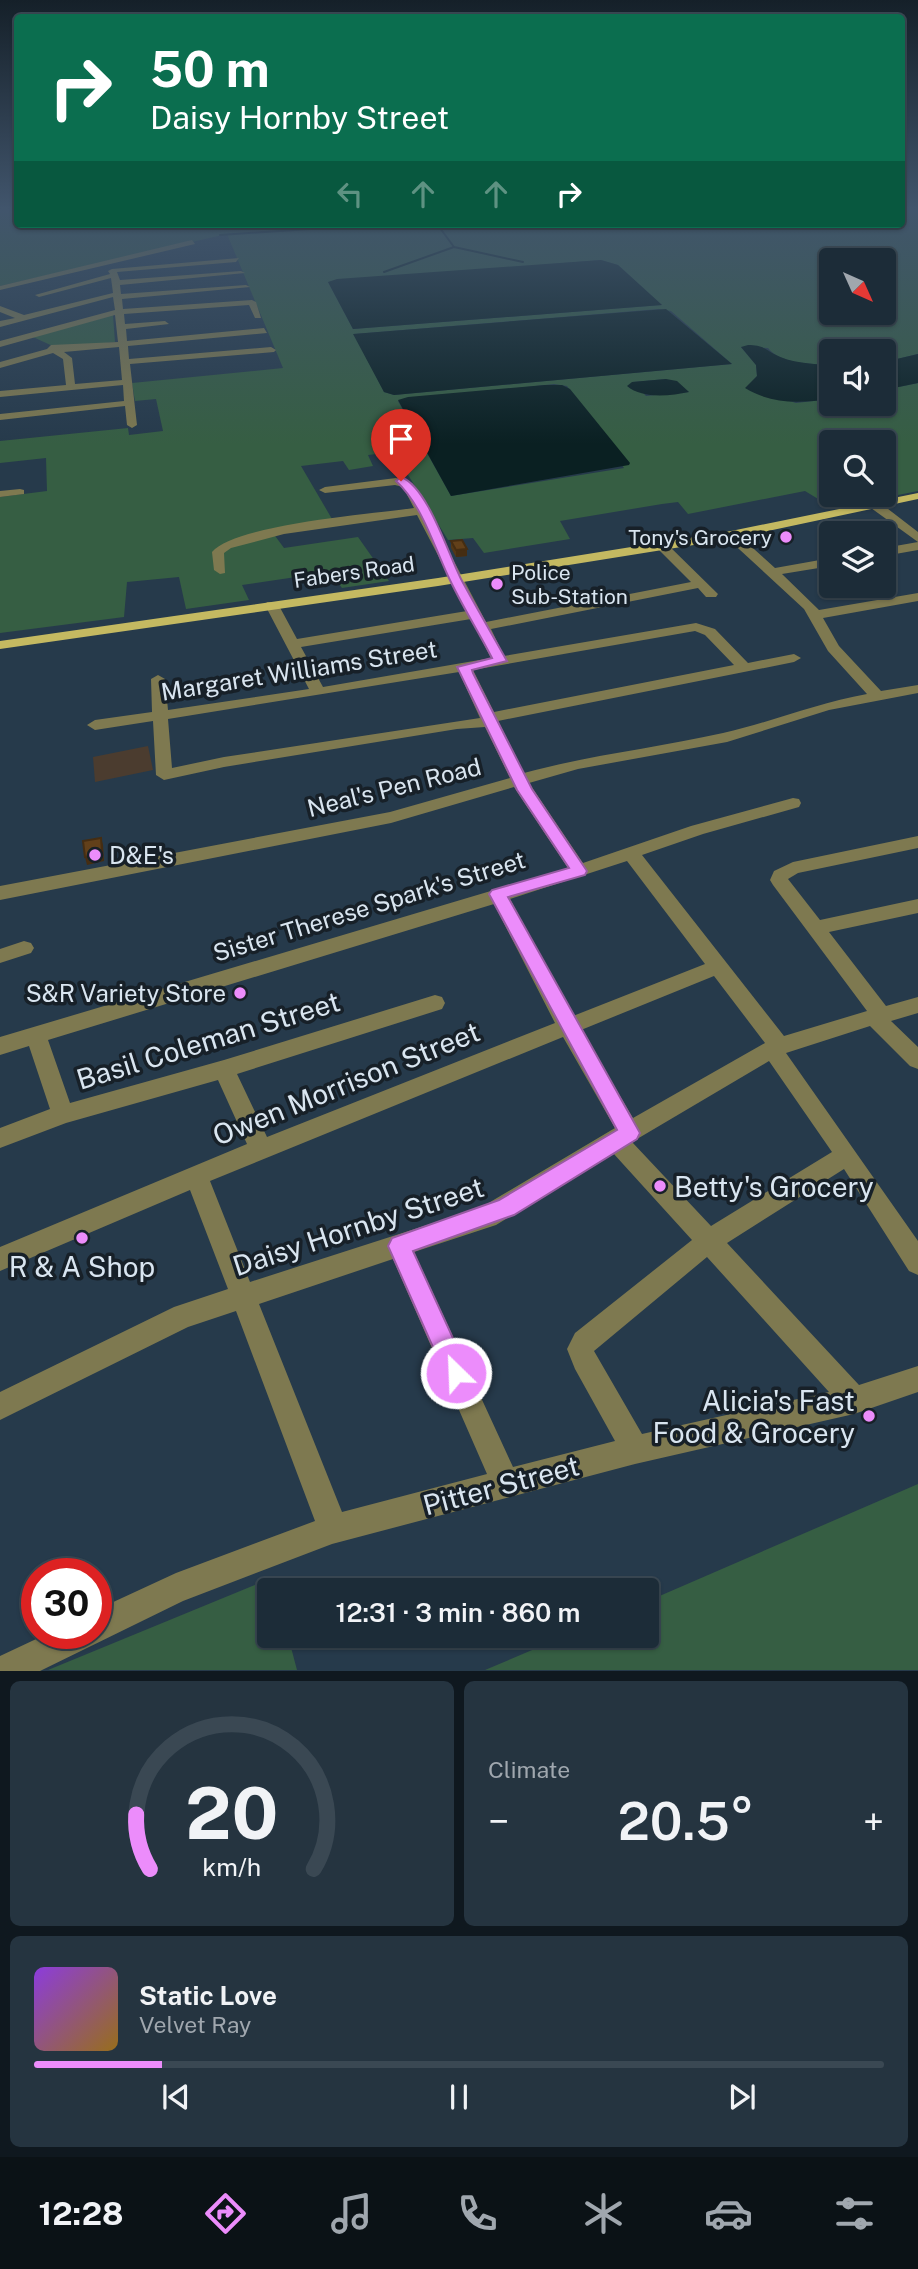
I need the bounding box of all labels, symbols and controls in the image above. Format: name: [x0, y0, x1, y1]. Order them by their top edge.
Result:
text: 50 m: [150, 40, 270, 98]
icon: right: [35, 42, 126, 133]
text: Daisy Hornby Street: [150, 99, 449, 136]
icon: left: [331, 175, 369, 213]
icon: ahead: [404, 175, 442, 213]
icon: ahead: [477, 175, 515, 213]
icon: right: [550, 175, 588, 213]
north arrow: [819, 248, 896, 326]
map controls: [819, 248, 896, 598]
button: sound: [819, 339, 896, 416]
pin: [371, 409, 431, 481]
icon: arrive: [382, 420, 420, 458]
button: search: [819, 430, 896, 507]
button: layers: [819, 521, 896, 598]
place label: Tony's Grocery: [628, 525, 772, 550]
marker: Tony's Grocery: [778, 529, 794, 545]
street label: Fabers Road: [292, 551, 416, 593]
place label: Police Sub-Station: [511, 560, 628, 609]
marker: Police Sub-Station: [489, 576, 505, 592]
street label: Margaret Williams Street: [159, 634, 439, 706]
street label: Neal's Pen Road: [304, 752, 484, 822]
place label: D&E's: [109, 841, 174, 869]
street label: Sister Therese Spark's Street: [210, 845, 528, 967]
marker: D&E's: [87, 847, 103, 863]
place label: S&R Variety Store: [26, 979, 226, 1007]
street label: Basil Coleman Street: [72, 984, 344, 1096]
marker: S&R Variety Store: [232, 985, 248, 1001]
street label: Owen Morrison Street: [208, 1014, 484, 1152]
street label: Daisy Hornby Street: [228, 1170, 488, 1282]
place label: Betty's Grocery: [674, 1170, 874, 1203]
marker: Betty's Grocery: [652, 1178, 668, 1194]
marker: R & A Shop: [74, 1230, 90, 1246]
place label: R & A Shop: [9, 1250, 155, 1283]
position arrow: [419, 1336, 493, 1410]
place label: Alicia's Fast Food & Grocery: [653, 1384, 855, 1449]
marker: Alicia's Fast Food & Grocery: [861, 1408, 877, 1424]
street label: Pitter Street: [419, 1448, 583, 1522]
speed limit sign: 30: [21, 1558, 112, 1649]
text: 12:31 · 3 min · 860 m: [336, 1597, 580, 1628]
text: Climate: [488, 1756, 570, 1783]
text: 20: [185, 1771, 279, 1856]
text: 20.5°: [618, 1791, 754, 1852]
text: −: [488, 1799, 509, 1844]
text: +: [863, 1799, 884, 1844]
text: km/h: [203, 1852, 261, 1882]
text: Static Love: [139, 1980, 277, 2011]
text: Velvet Ray: [139, 2011, 251, 2038]
icon: previous: [157, 2078, 195, 2116]
icon: pause: [440, 2078, 478, 2116]
icon: next: [723, 2078, 761, 2116]
icon: directions: [201, 2189, 250, 2238]
icon: music: [327, 2189, 376, 2238]
icon: phone: [453, 2189, 502, 2238]
icon: climate: [579, 2189, 628, 2238]
icon: car: [704, 2189, 753, 2238]
icon: filters: [830, 2189, 879, 2238]
text: 12:28: [38, 2195, 124, 2232]

